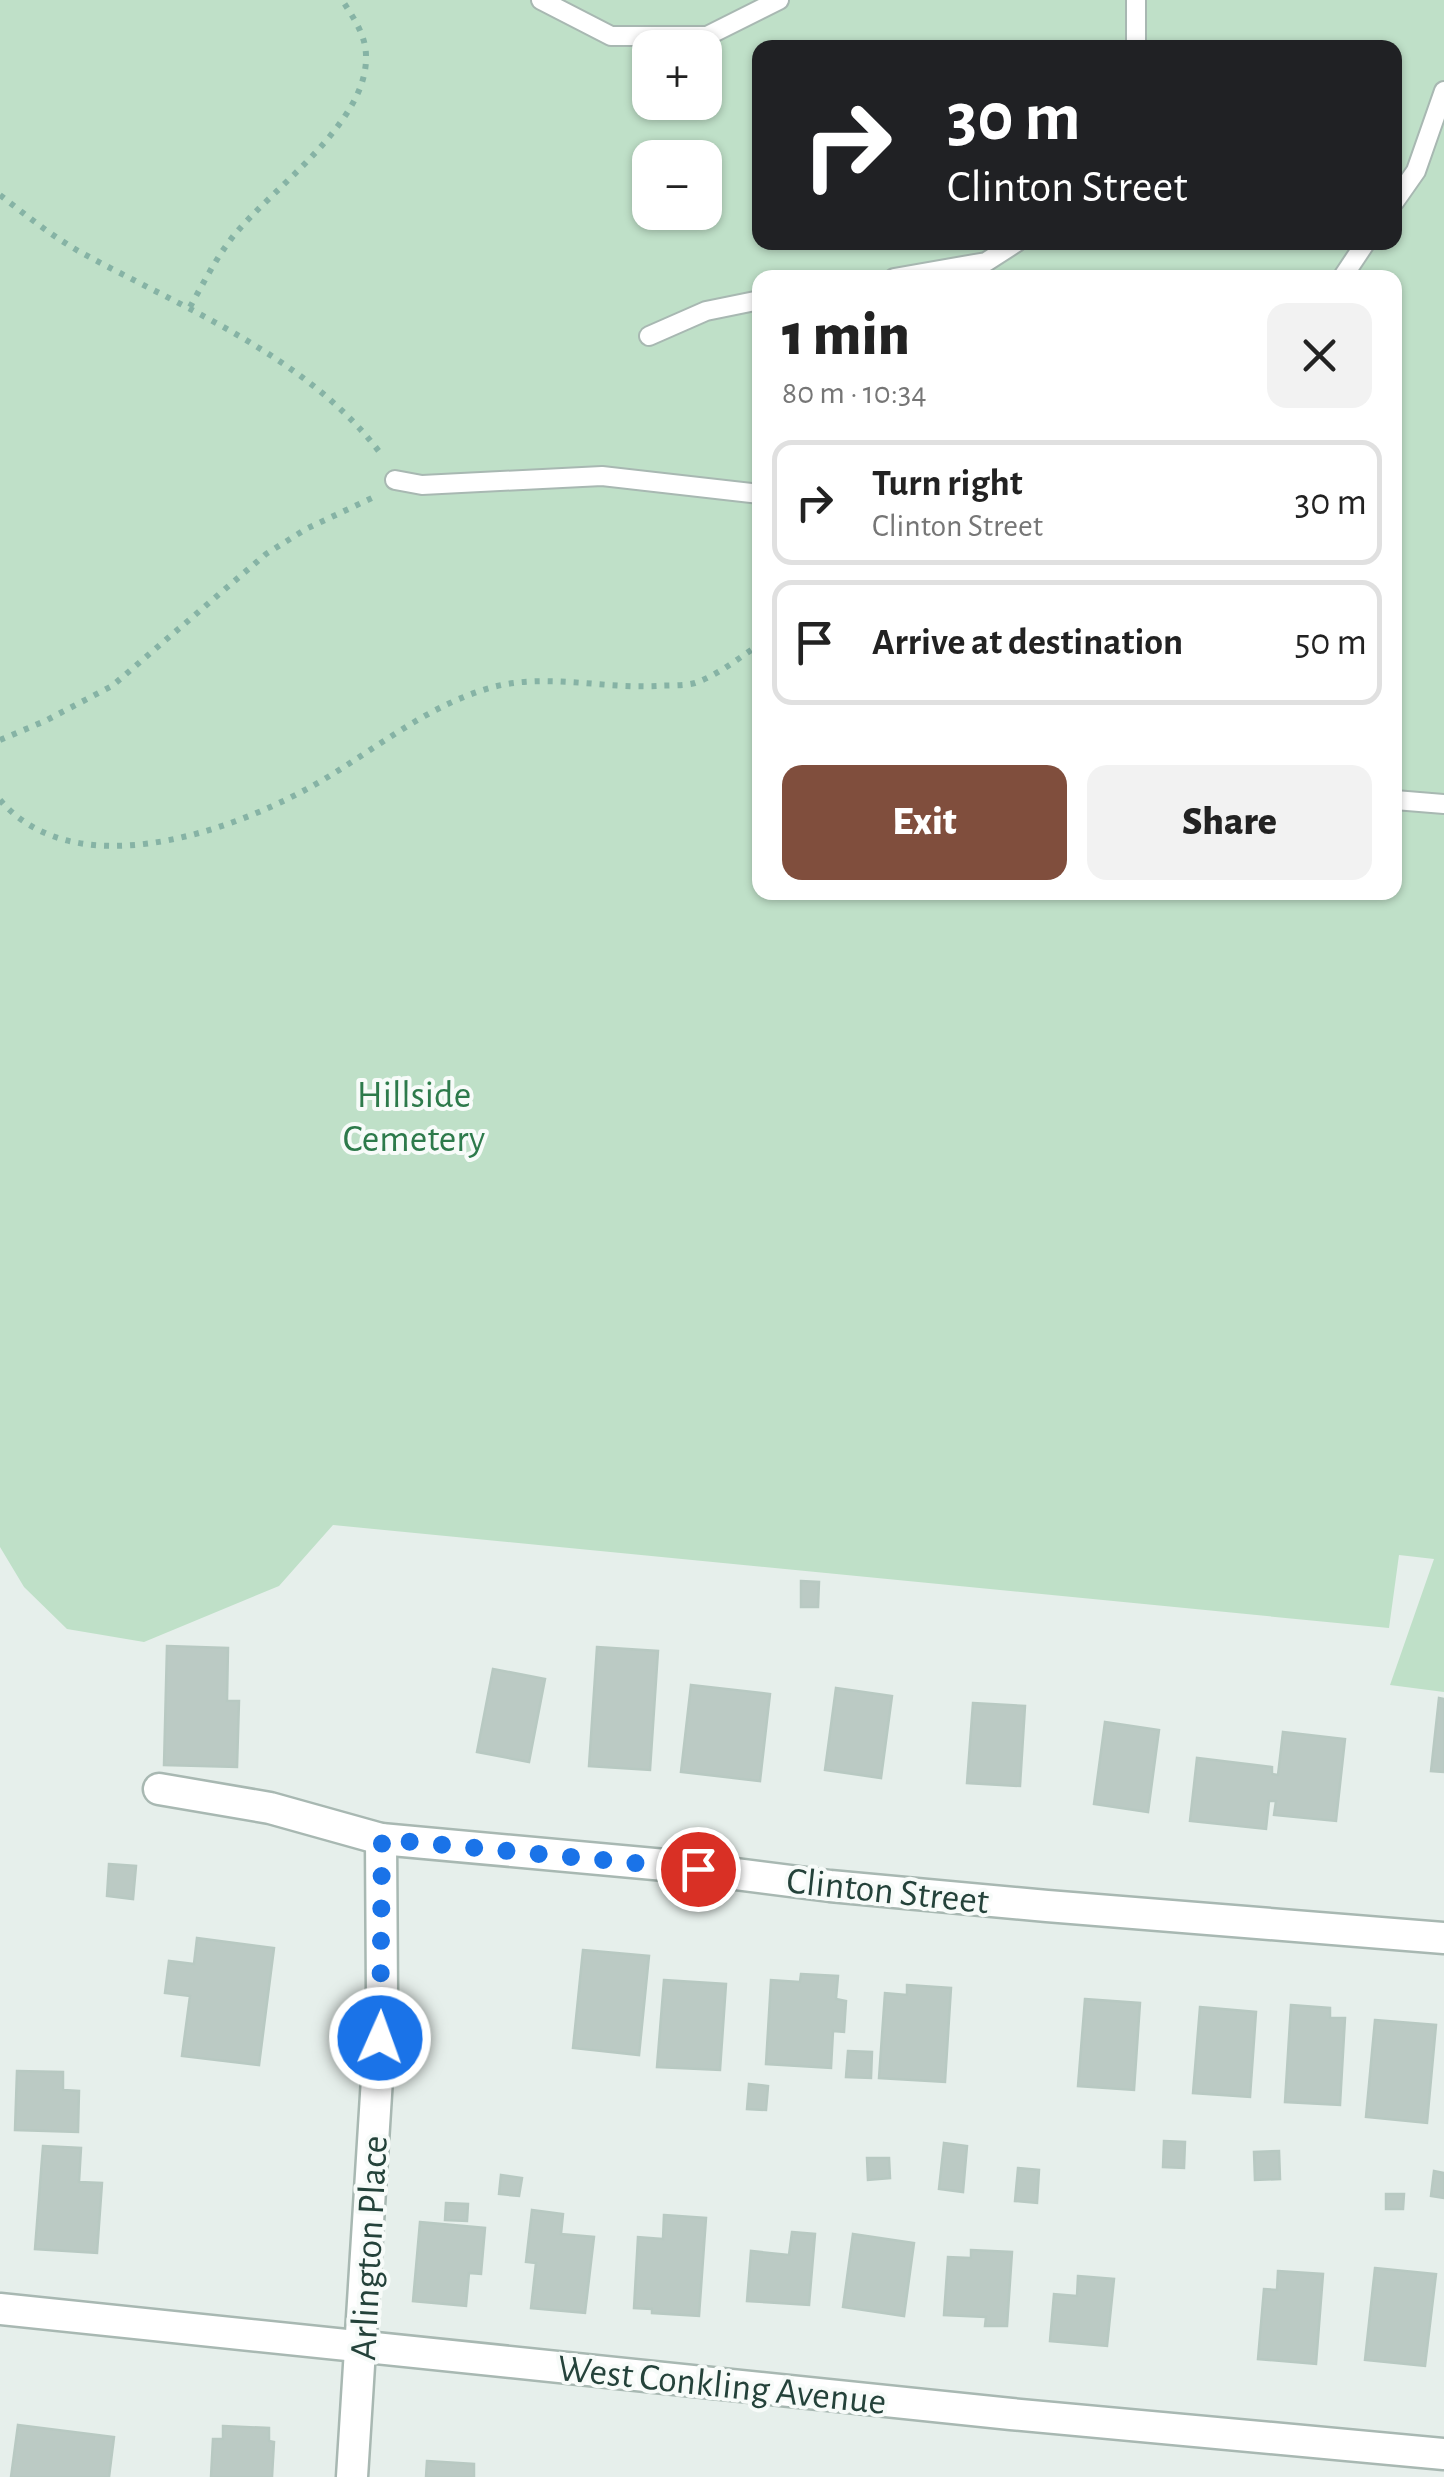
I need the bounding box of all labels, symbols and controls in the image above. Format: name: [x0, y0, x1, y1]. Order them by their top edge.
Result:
map controls: [632, 30, 722, 230]
button: +: [632, 30, 722, 120]
icon: right: [782, 80, 912, 210]
text: 30 m: [947, 83, 1081, 153]
button: −: [632, 140, 722, 230]
text: Clinton Street: [947, 165, 1188, 210]
button: close: [1267, 303, 1372, 408]
text: 1 min: [782, 306, 910, 366]
text: 80 m · 10:34: [782, 377, 927, 409]
text: Turn right: [872, 465, 1022, 503]
icon: right: [787, 475, 842, 530]
text: 30 m: [1295, 484, 1367, 522]
text: Clinton Street: [872, 510, 1043, 542]
icon: arrive: [787, 615, 842, 670]
text: Arrive at destination: [872, 624, 1183, 662]
text: 50 m: [1294, 624, 1367, 662]
button: Exit: [782, 765, 1067, 880]
button: Share: [1087, 765, 1372, 880]
park label: Hillside Cemetery: [343, 1077, 485, 1159]
pin: [656, 1827, 741, 1912]
icon: arrive: [671, 1842, 726, 1897]
street label: Clinton Street: [785, 1862, 991, 1922]
position arrow: [328, 1986, 432, 2090]
street label: Arlington Place: [345, 2135, 395, 2362]
street label: West Conkling Avenue: [556, 2350, 888, 2422]

